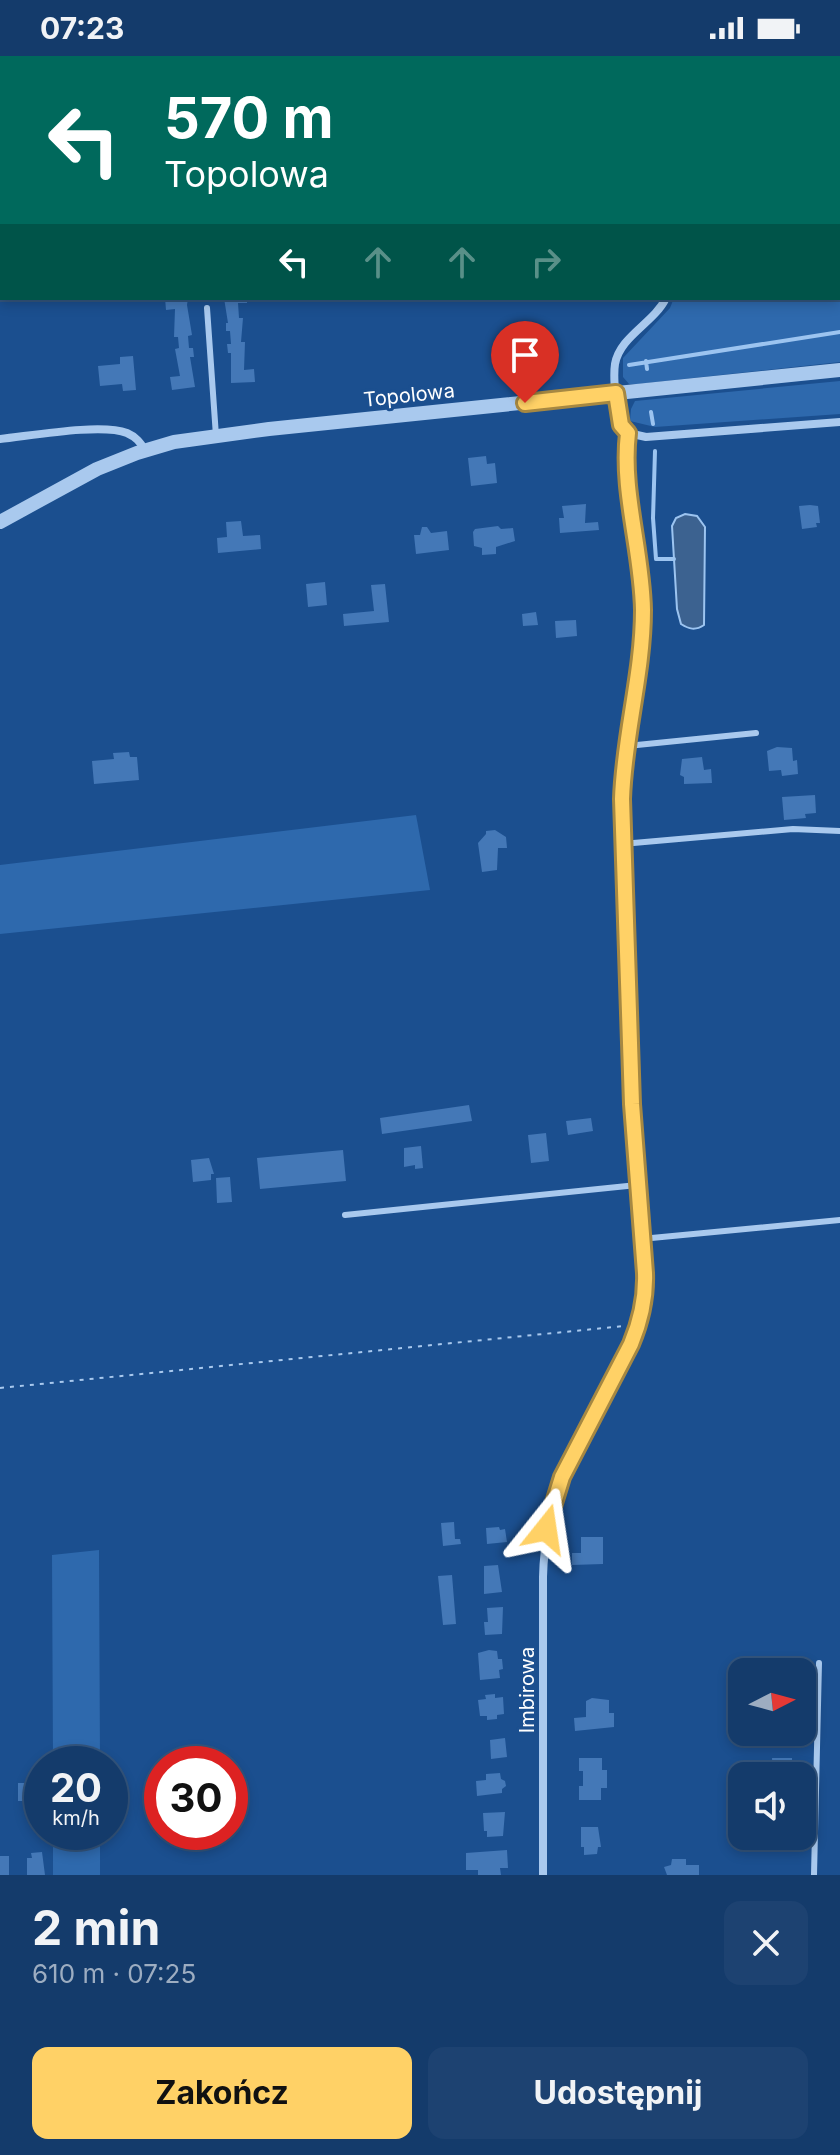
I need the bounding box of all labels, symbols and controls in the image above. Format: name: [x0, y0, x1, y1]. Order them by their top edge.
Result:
text: 07:23: [40, 10, 124, 46]
text: 570 m: [164, 84, 334, 152]
icon: left: [32, 88, 136, 192]
text: Topolowa: [164, 152, 329, 196]
icon: left: [272, 240, 316, 284]
icon: ahead: [356, 240, 400, 284]
icon: ahead: [440, 240, 484, 284]
icon: right: [524, 240, 568, 284]
pin: [491, 321, 559, 403]
icon: arrive: [503, 333, 547, 377]
street label: Topolowa: [362, 378, 456, 412]
position arrow: [504, 1487, 588, 1571]
street label: Imbirowa: [515, 1647, 539, 1733]
north arrow: [728, 1658, 816, 1746]
map controls: [728, 1658, 816, 1850]
speed limit sign: 30: [144, 1746, 248, 1850]
button: sound: [728, 1762, 816, 1850]
text: 20: [50, 1763, 102, 1812]
text: km/h: [52, 1806, 100, 1830]
text: 2 min: [32, 1898, 160, 1957]
button: close: [724, 1901, 808, 1985]
text: 610 m · 07:25: [32, 1958, 196, 1989]
button: Zakończ: [32, 2047, 412, 2139]
button: Udostępnij: [428, 2047, 808, 2139]

